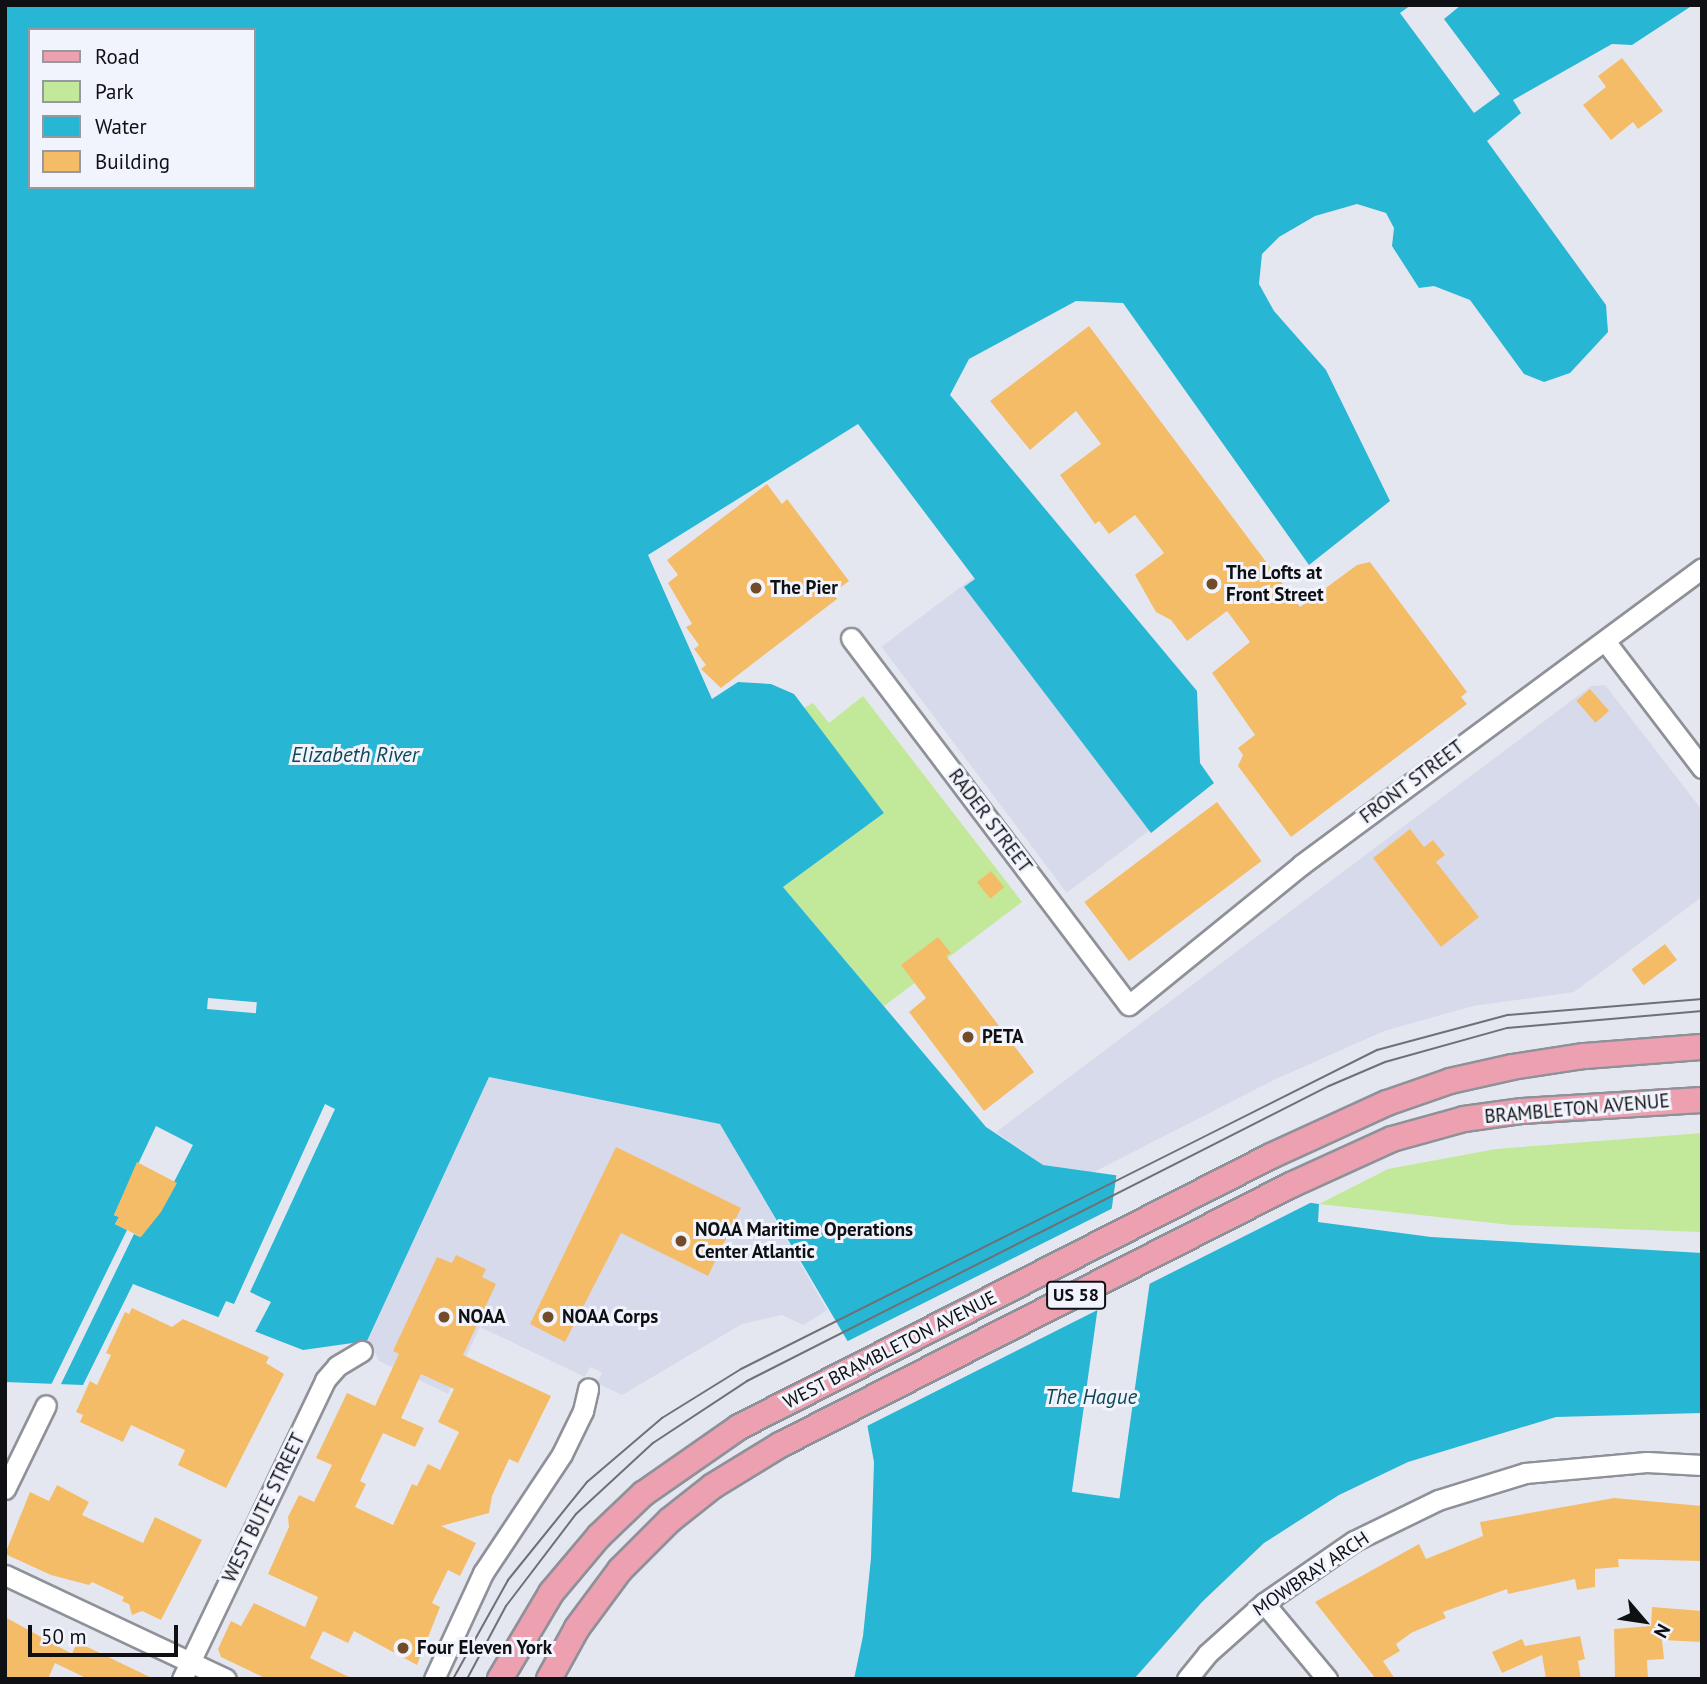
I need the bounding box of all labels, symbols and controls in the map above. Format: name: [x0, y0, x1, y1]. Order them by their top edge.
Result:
legend: [28, 28, 256, 189]
text: Road: [95, 43, 139, 70]
text: Park: [95, 78, 134, 105]
text: Water: [95, 113, 147, 140]
text: Building: [95, 148, 170, 175]
place label: The Lofts at Front Street: [1226, 562, 1324, 606]
marker: The Lofts at Front Street: [1204, 576, 1220, 592]
place label: The Pier: [770, 577, 838, 599]
marker: The Pier: [748, 580, 764, 596]
street label: FRONT STREET: [1355, 735, 1469, 829]
water label: Elizabeth River: [291, 742, 419, 768]
street label: RADER STREET: [944, 765, 1036, 877]
place label: PETA: [982, 1026, 1024, 1048]
marker: PETA: [960, 1029, 976, 1045]
street label: BRAMBLETON AVENUE: [1483, 1090, 1671, 1128]
place label: NOAA Maritime Operations Center Atlantic: [695, 1219, 914, 1263]
marker: NOAA Maritime Operations Center Atlantic: [673, 1233, 689, 1249]
road number: US 58: [1044, 1280, 1108, 1310]
street label: WEST BRAMBLETON AVENUE: [779, 1286, 1001, 1414]
place label: NOAA: [458, 1306, 505, 1328]
place label: NOAA Corps: [562, 1306, 659, 1328]
marker: NOAA: [436, 1309, 452, 1325]
marker: NOAA Corps: [540, 1309, 556, 1325]
water label: The Hague: [1045, 1384, 1137, 1410]
street label: WEST BUTE STREET: [218, 1429, 310, 1587]
street label: MOWBRAY ARCH: [1248, 1527, 1374, 1621]
north arrow: [1609, 1586, 1679, 1656]
scale bar: [32, 1610, 182, 1654]
text: N: [1649, 1620, 1676, 1642]
text: 50 m: [41, 1623, 87, 1650]
place label: Four Eleven York: [417, 1637, 553, 1659]
marker: Four Eleven York: [395, 1640, 411, 1656]

